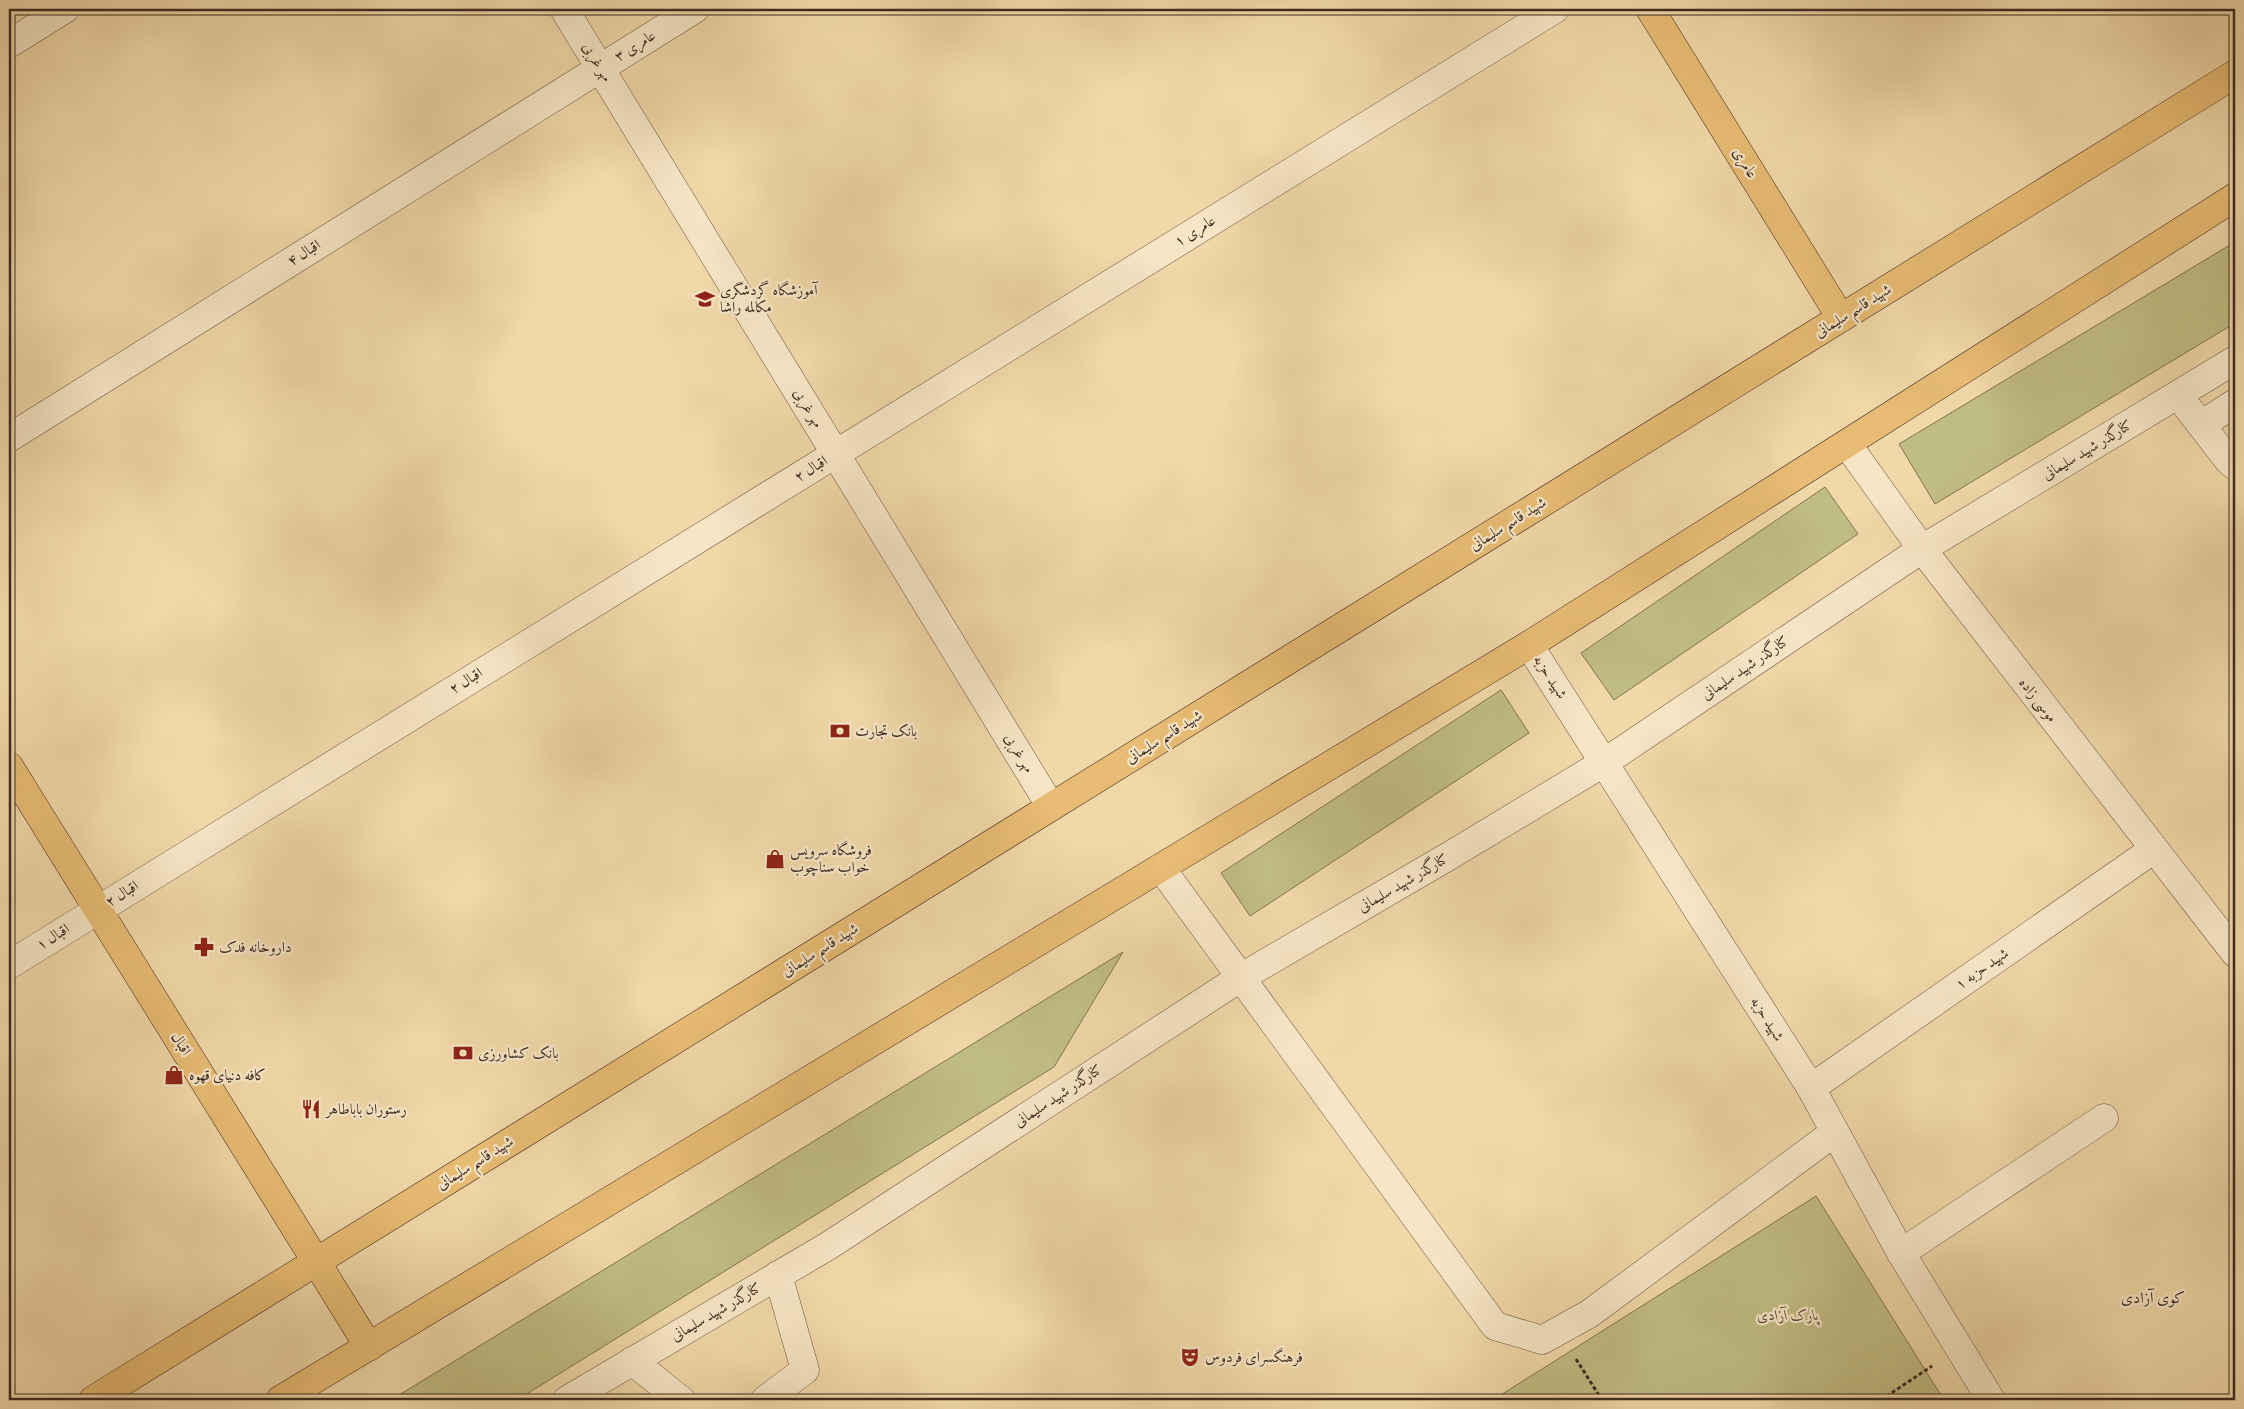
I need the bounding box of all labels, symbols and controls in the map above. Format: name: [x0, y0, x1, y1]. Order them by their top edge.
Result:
street label: عامری ۳: [611, 26, 660, 67]
street label: مهر غربی: [577, 39, 616, 86]
street label: عامری: [1727, 144, 1762, 183]
street label: عامری ۱: [1171, 211, 1220, 252]
street label: اقبال ۴: [284, 235, 324, 271]
place label: آموزشگاه گردشگری مکالمه راشا: [720, 280, 819, 317]
street label: شهید قاسم سلیمانی: [1811, 280, 1898, 346]
school or university icon: آموزشگاه گردشگری مکالمه راشا: [694, 288, 716, 310]
street label: مهر غربی: [788, 385, 827, 432]
street label: کنارگذر شهید سلیمانی: [2038, 414, 2135, 484]
street label: اقبال ۲: [791, 451, 831, 487]
street label: شهید قاسم سلیمانی: [1466, 493, 1553, 559]
street label: کنارگذر شهید سلیمانی: [1697, 630, 1792, 704]
street label: شهید حزبه: [1529, 651, 1571, 703]
street label: اقبال ۲: [446, 663, 486, 699]
street label: موسی زاده: [2014, 674, 2061, 727]
street label: شهید قاسم سلیمانی: [1122, 706, 1209, 772]
bank icon: بانک تجارت: [829, 720, 851, 742]
place label: بانک تجارت: [855, 722, 917, 741]
street label: مهر غربی: [999, 730, 1038, 777]
place label: فروشگاه سرویس خواب سناچوب: [790, 840, 872, 877]
shop icon: فروشگاه سرویس خواب سناچوب: [764, 848, 786, 870]
street label: کنارگذر شهید سلیمانی: [1353, 848, 1452, 917]
street label: اقبال ۲: [102, 876, 142, 912]
street label: اقبال ۱: [33, 919, 73, 955]
street label: شهید قاسم سلیمانی: [778, 919, 865, 985]
pharmacy icon: داروخانه فدک: [193, 936, 215, 958]
place label: داروخانه فدک: [219, 938, 292, 957]
street label: شهید حزبه ۱: [1952, 944, 2012, 994]
street label: شهید حزبه: [1746, 993, 1788, 1045]
street label: اقبال: [167, 1029, 195, 1059]
bank icon: بانک کشاورزی: [452, 1042, 474, 1064]
place label: بانک کشاورزی: [478, 1044, 559, 1063]
street label: کنارگذر شهید سلیمانی: [1009, 1059, 1106, 1132]
shop icon: کافه دنیای قهوه: [163, 1064, 185, 1086]
place label: کافه دنیای قهوه: [189, 1066, 266, 1085]
restaurant icon: رستوران باباطاهر: [300, 1098, 322, 1120]
place label: رستوران باباطاهر: [324, 1100, 407, 1119]
street label: شهید قاسم سلیمانی: [433, 1132, 520, 1198]
street label: کنارگذر شهید سلیمانی: [666, 1277, 765, 1346]
district label: کوی آزادی: [2121, 1288, 2185, 1308]
park label: پارک آزادی: [1757, 1306, 1820, 1326]
theatre icon: فرهنگسرای فردوس: [1179, 1346, 1201, 1368]
place label: فرهنگسرای فردوس: [1205, 1347, 1303, 1367]

